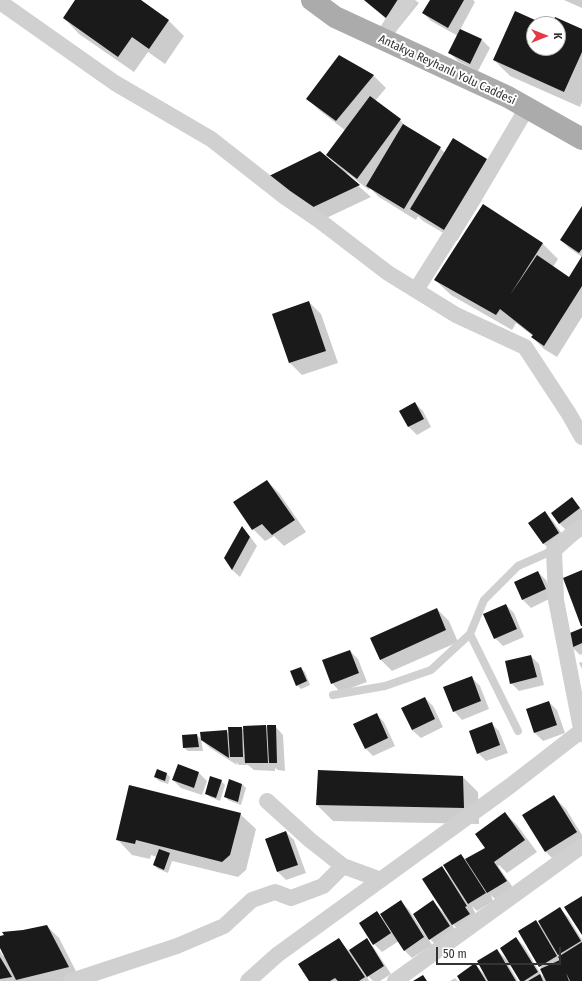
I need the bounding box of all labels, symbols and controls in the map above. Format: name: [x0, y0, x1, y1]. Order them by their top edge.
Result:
north arrow: [526, 16, 566, 56]
street label: Antakya Reyhanlı Yolu Caddesi: [376, 32, 518, 108]
text: K: [551, 33, 564, 39]
scale bar: [438, 939, 563, 965]
text: 50 m: [443, 947, 467, 961]

